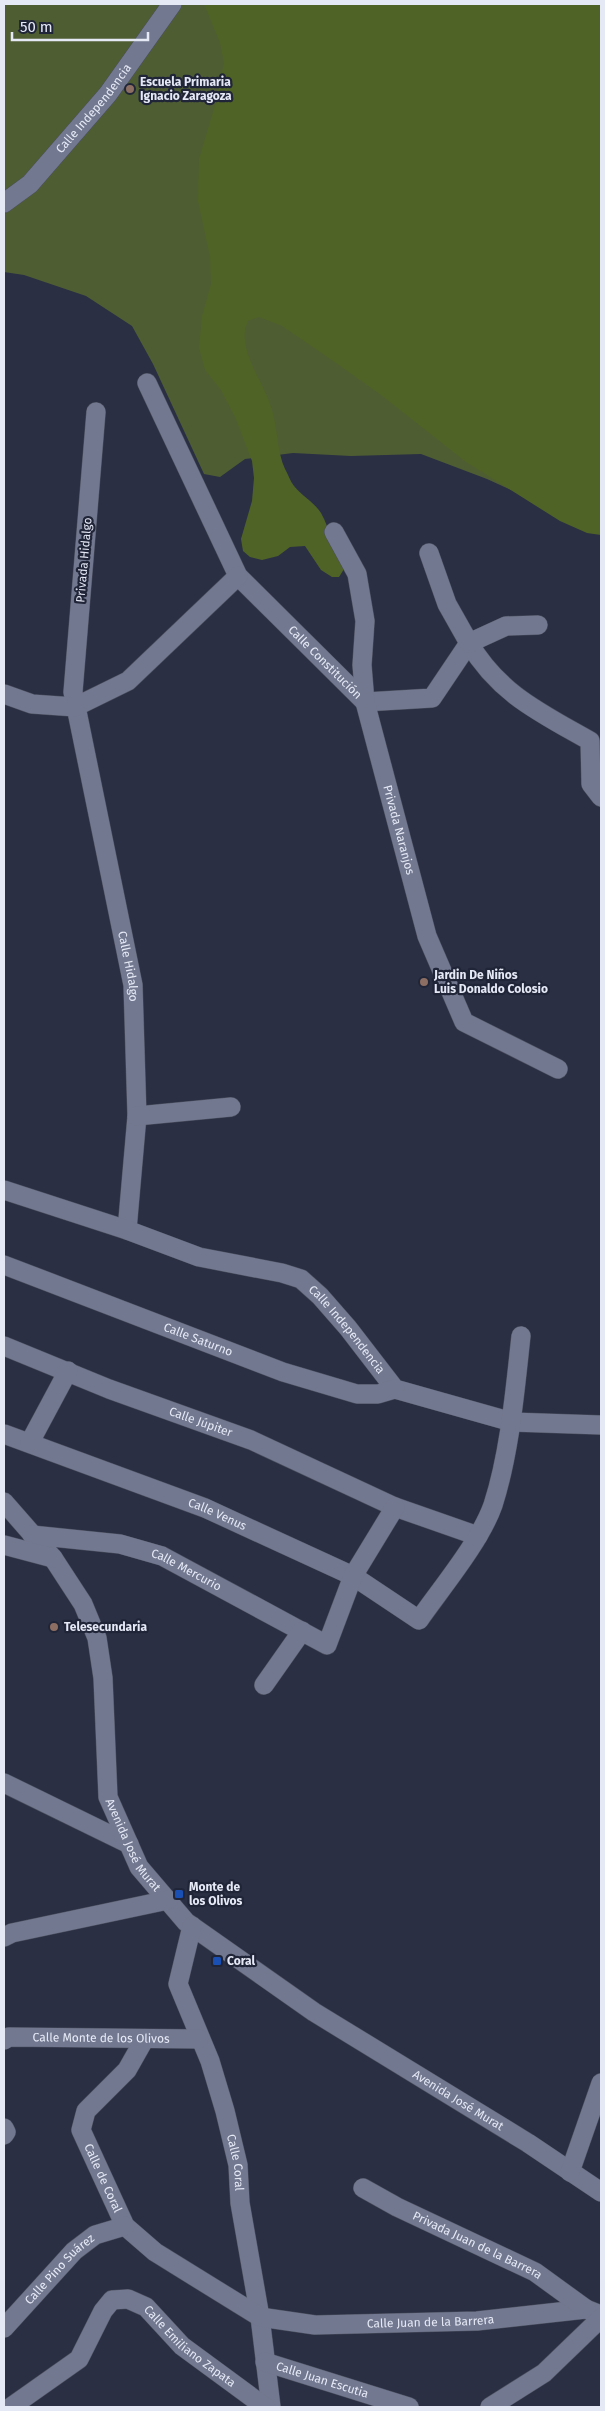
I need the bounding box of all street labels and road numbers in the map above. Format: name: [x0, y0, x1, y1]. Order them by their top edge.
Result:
street label: Calle Independencia: [53, 61, 134, 156]
street label: Privada Hidalgo: [73, 517, 95, 603]
street label: Calle Constitución: [285, 623, 365, 702]
street label: Privada Naranjos: [380, 783, 418, 877]
street label: Calle Hidalgo: [115, 930, 141, 1002]
street label: Calle Independencia: [306, 1282, 388, 1377]
street label: Calle Saturno: [162, 1320, 235, 1359]
street label: Calle Júpiter: [167, 1404, 235, 1440]
street label: Calle Venus: [186, 1495, 249, 1533]
street label: Calle Mercurio: [150, 1546, 224, 1594]
street label: Avenida José Murat: [103, 1796, 164, 1895]
street label: Calle Monte de los Olivos: [33, 2030, 170, 2046]
street label: Avenida José Murat: [410, 2067, 507, 2134]
street label: Calle Coral: [224, 2133, 246, 2192]
street label: Calle de Coral: [81, 2141, 125, 2215]
street label: Privada Juan de la Barrera: [411, 2208, 545, 2282]
street label: Calle Pino Suárez: [22, 2231, 97, 2307]
street label: Calle Emiliano Zapata: [141, 2303, 238, 2390]
street label: Calle Juan de la Barrera: [367, 2312, 495, 2331]
street label: Calle Juan Escutia: [274, 2359, 370, 2401]

